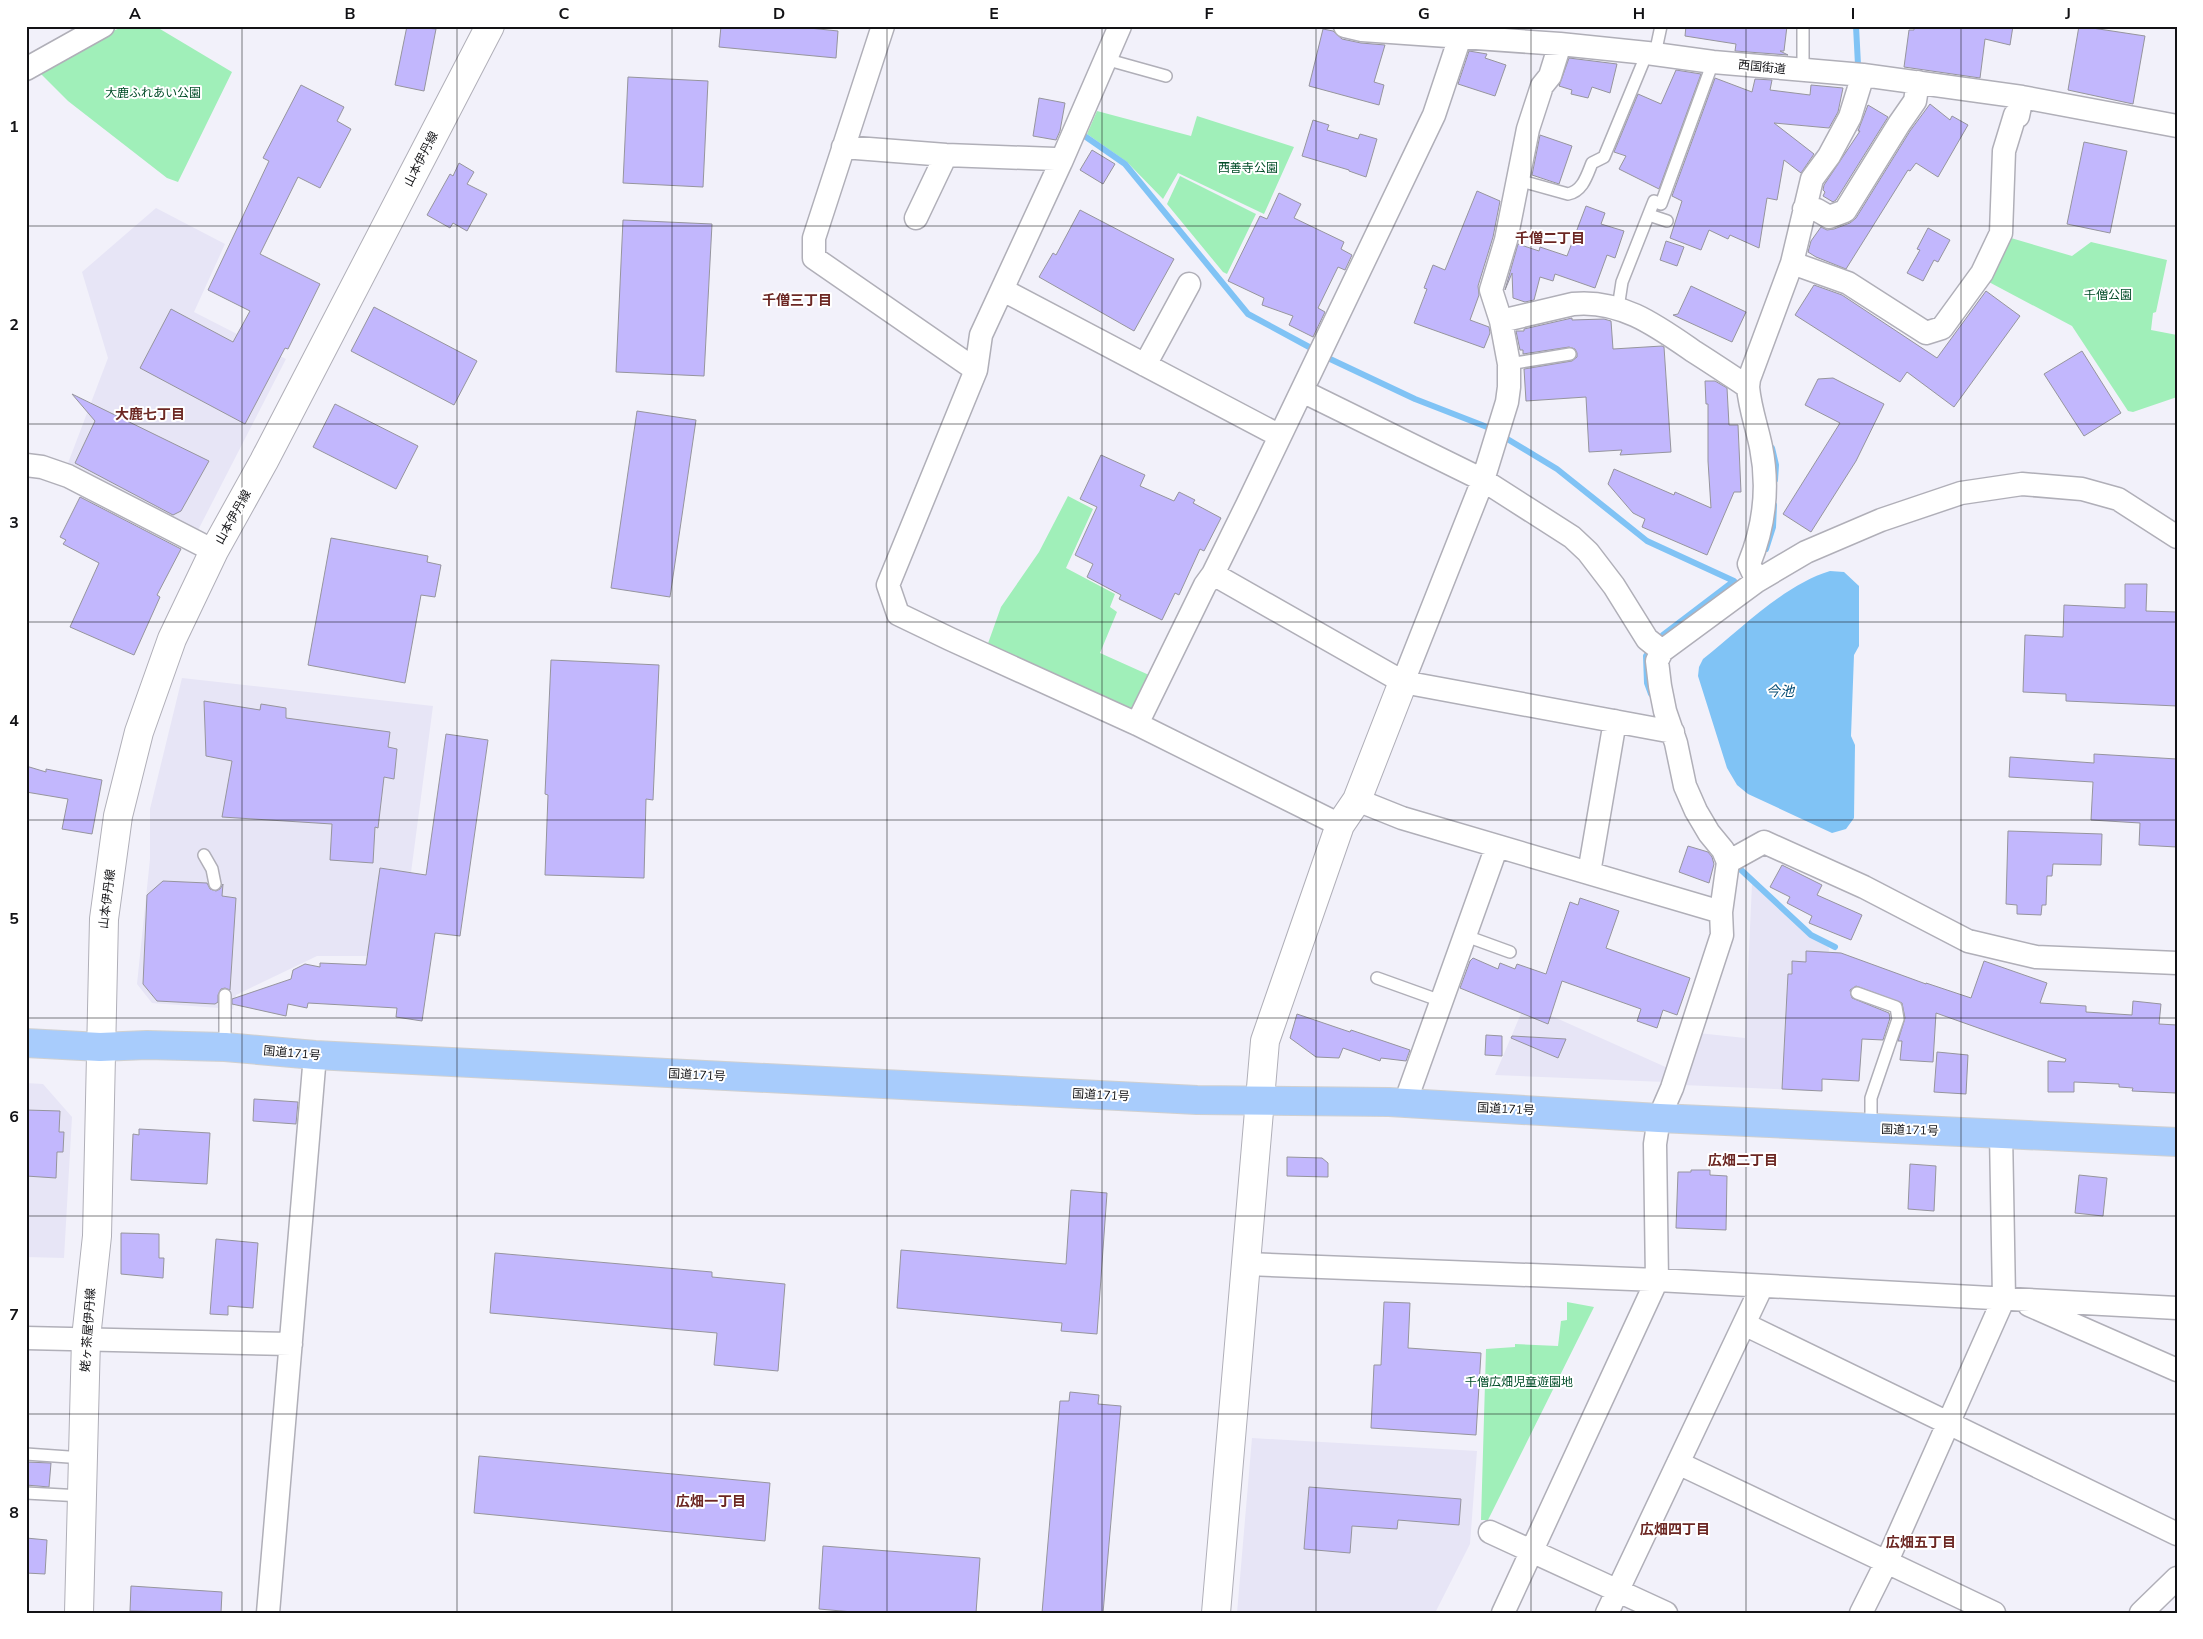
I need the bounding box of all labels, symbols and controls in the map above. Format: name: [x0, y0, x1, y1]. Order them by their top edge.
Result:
text: A: [129, 3, 141, 25]
text: B: [344, 3, 356, 25]
text: C: [559, 3, 570, 25]
text: D: [773, 3, 785, 25]
text: E: [989, 3, 999, 25]
text: F: [1205, 3, 1214, 25]
text: G: [1418, 3, 1430, 25]
text: H: [1633, 3, 1645, 25]
text: I: [1851, 3, 1855, 25]
text: J: [2064, 3, 2071, 25]
street label: 西国街道: [1737, 57, 1787, 77]
park label: 大鹿ふれあい公園: [105, 85, 201, 101]
text: 1: [9, 116, 19, 138]
street label: 山本伊丹線: [400, 129, 442, 189]
park label: 西善寺公園: [1218, 160, 1278, 176]
district label: 千僧二丁目: [1515, 229, 1585, 248]
park label: 千僧公園: [2084, 287, 2132, 303]
district label: 千僧三丁目: [762, 291, 832, 310]
text: 2: [9, 314, 19, 336]
district label: 大鹿七丁目: [115, 405, 185, 424]
street label: 山本伊丹線: [211, 487, 255, 547]
text: 3: [9, 512, 19, 534]
water label: 今池: [1766, 682, 1796, 701]
text: 4: [9, 710, 19, 732]
street label: 山本伊丹線: [95, 868, 119, 930]
text: 5: [9, 908, 19, 930]
street label: 国道171号: [263, 1043, 321, 1063]
street label: 国道171号: [668, 1066, 726, 1084]
street label: 国道171号: [1072, 1086, 1130, 1104]
street label: 国道171号: [1477, 1100, 1535, 1118]
text: 6: [9, 1106, 19, 1128]
street label: 国道171号: [1881, 1121, 1939, 1139]
district label: 広畑二丁目: [1708, 1151, 1778, 1170]
street label: 姥ヶ茶屋伊丹線: [77, 1288, 99, 1372]
text: 7: [9, 1304, 19, 1326]
park label: 千僧広畑児童遊園地: [1465, 1374, 1573, 1390]
district label: 広畑一丁目: [676, 1492, 746, 1511]
text: 8: [9, 1502, 19, 1524]
district label: 広畑四丁目: [1640, 1520, 1710, 1539]
district label: 広畑五丁目: [1886, 1533, 1956, 1552]

